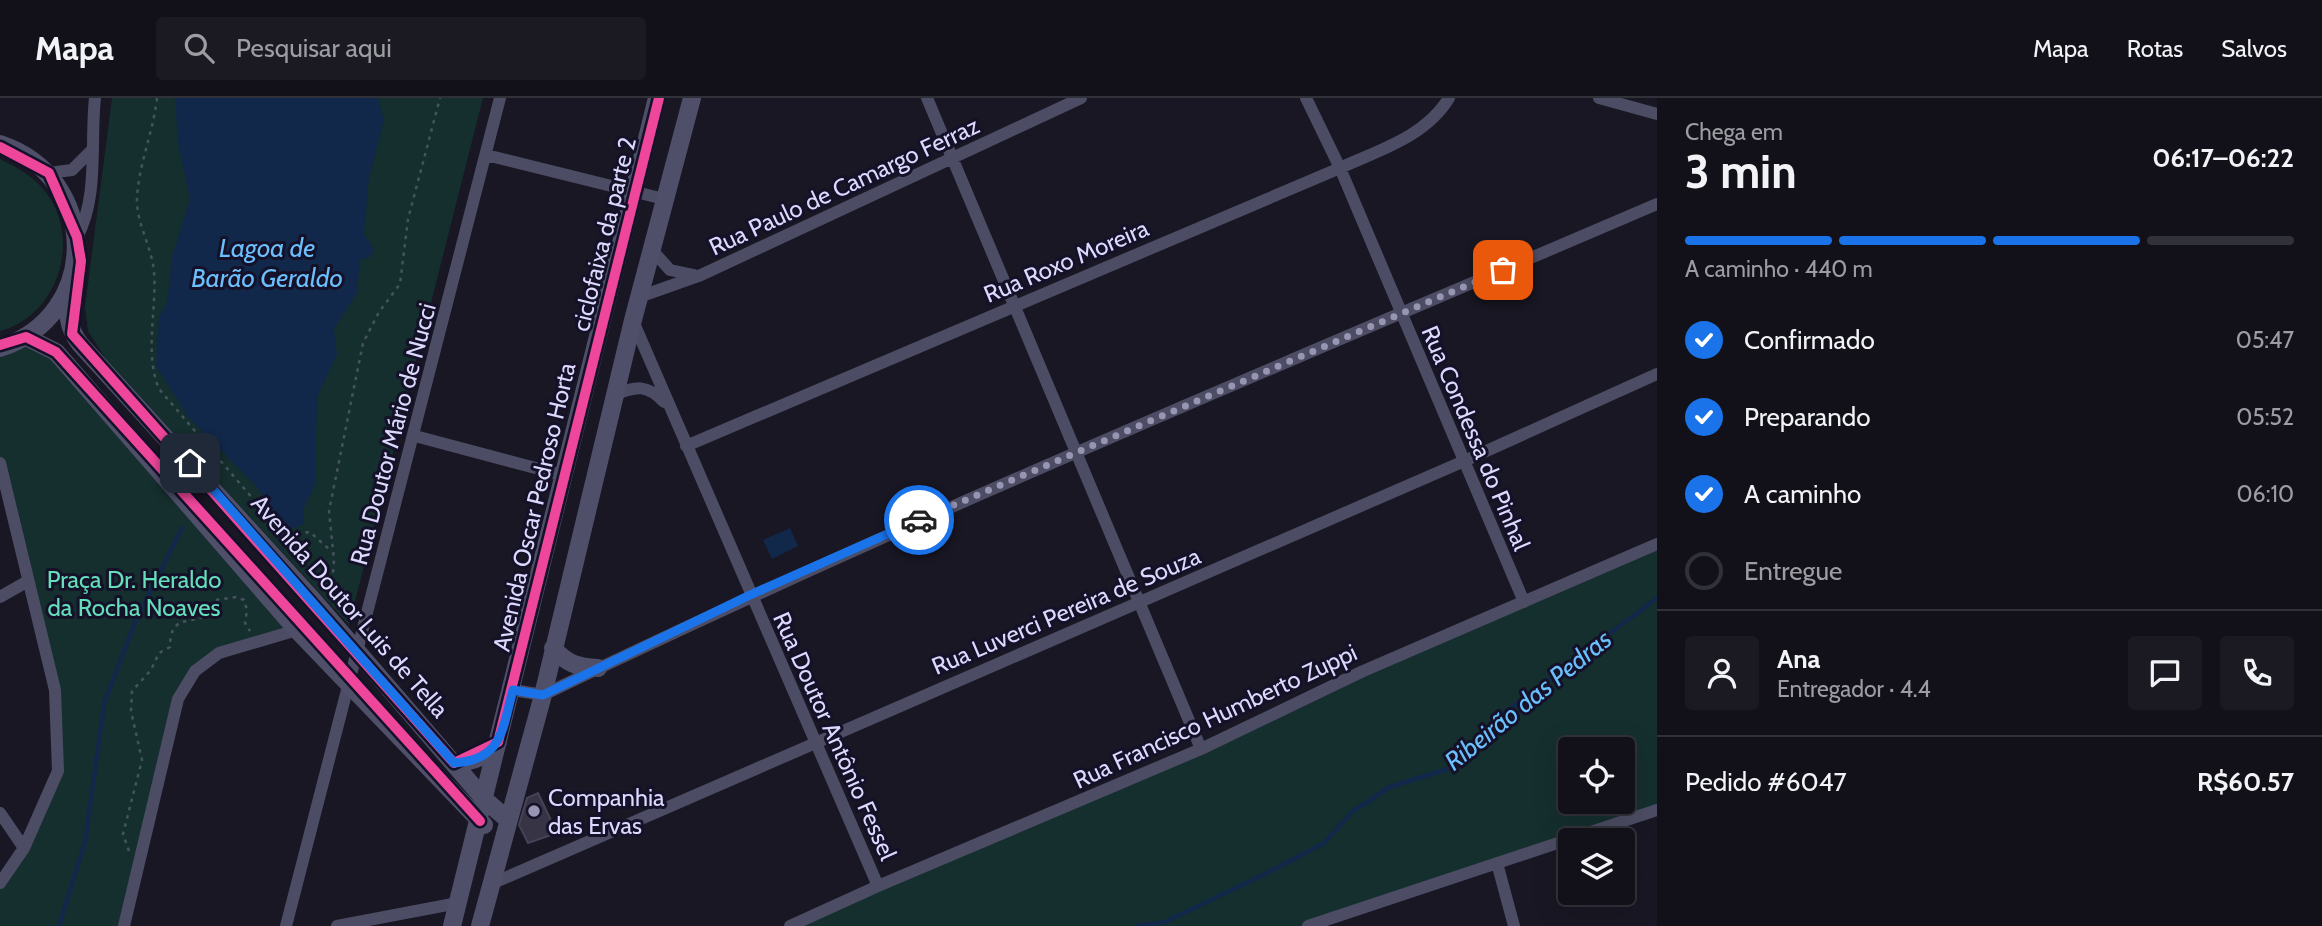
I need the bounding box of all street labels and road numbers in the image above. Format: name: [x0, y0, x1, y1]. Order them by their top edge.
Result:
street label: Rua Paulo de Camargo Ferraz: [704, 111, 984, 261]
street label: ciclofaixa da parte 2: [566, 134, 642, 334]
street label: Rua Roxo Moreira: [979, 213, 1153, 309]
street label: Rua Doutor Mário de Nucci: [344, 300, 442, 568]
street label: Rua Condessa do Pinhal: [1415, 321, 1537, 555]
street label: Avenida Oscar Pedroso Horta: [487, 359, 581, 654]
street label: Avenida Doutor Luis de Tella: [245, 489, 455, 724]
street label: Rua Luverci Pereira de Souza: [927, 541, 1205, 681]
street label: Rua Doutor Antônio Fessel: [767, 607, 903, 865]
street label: Rua Francisco Humberto Zuppi: [1069, 637, 1361, 795]

